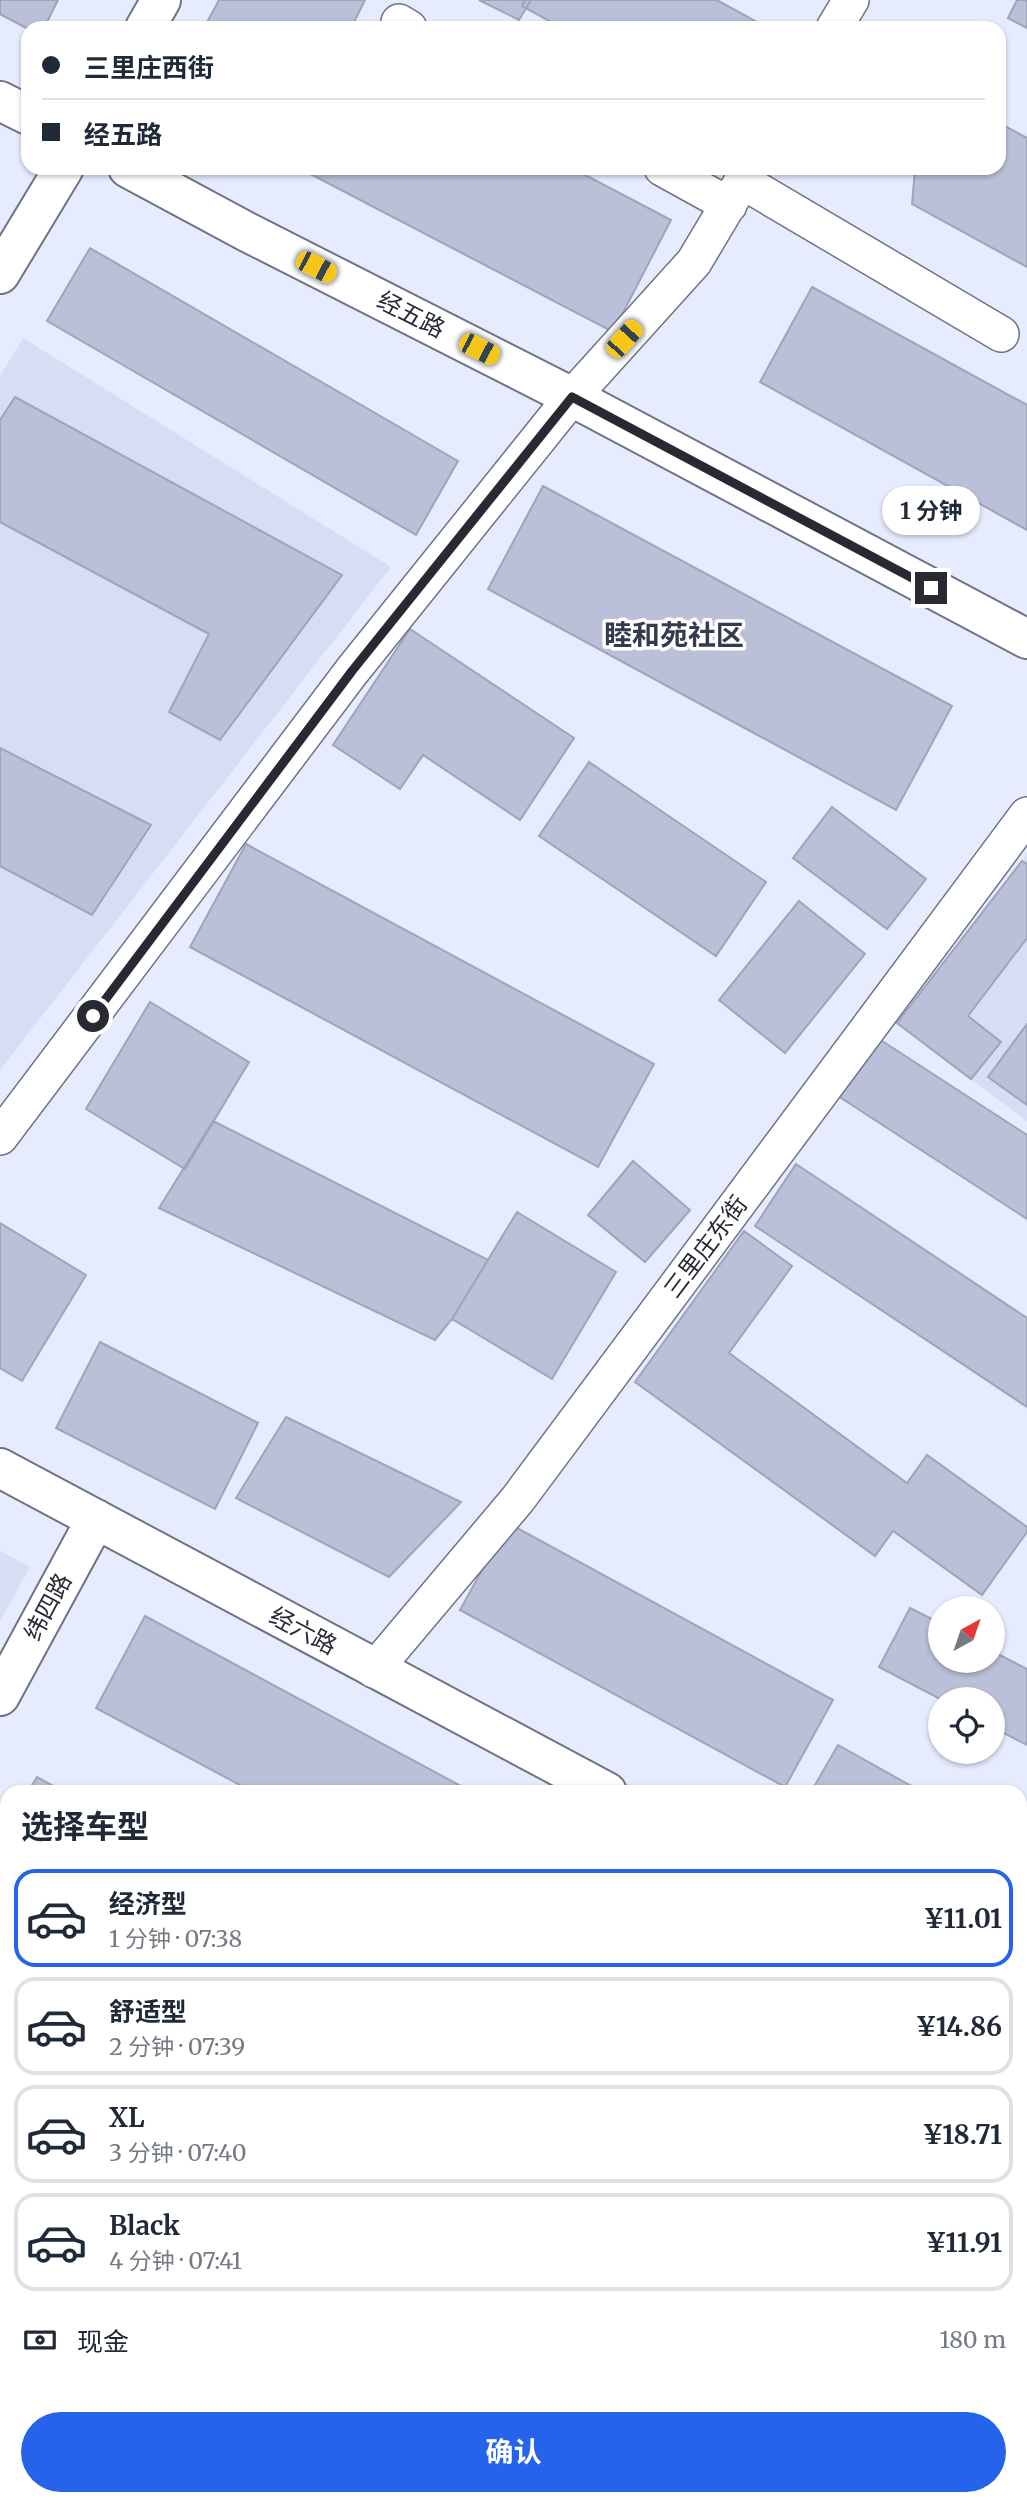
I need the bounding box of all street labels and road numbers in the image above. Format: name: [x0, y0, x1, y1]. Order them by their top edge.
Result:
street label: 经五路: [372, 284, 450, 345]
street label: 三里庄东街: [657, 1189, 754, 1304]
street label: 纬四路: [17, 1568, 78, 1646]
street label: 经六路: [264, 1600, 342, 1661]

